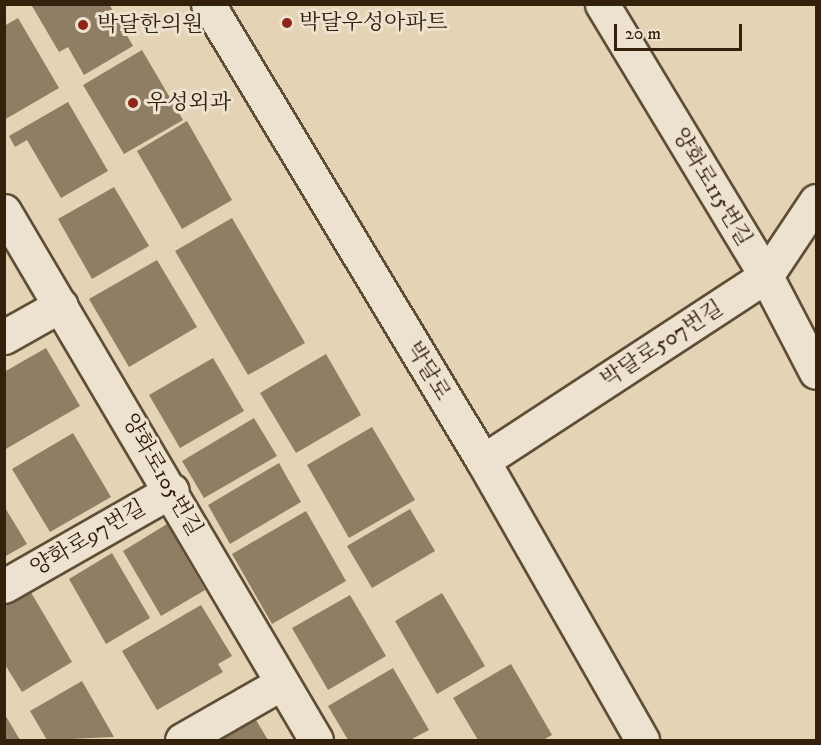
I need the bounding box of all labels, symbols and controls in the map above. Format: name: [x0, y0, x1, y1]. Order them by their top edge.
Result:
place label: 박달우성아파트: [299, 10, 448, 36]
place label: 박달한의원: [97, 12, 203, 38]
scale bar: [617, 12, 744, 50]
marker: 박달한의원: [74, 16, 92, 34]
marker: 박달우성아파트: [280, 16, 294, 30]
text: 20 m: [625, 23, 661, 45]
place label: 우성외과: [146, 90, 231, 116]
marker: 우성외과: [124, 94, 142, 112]
street label: 양화로115번길: [666, 123, 758, 251]
street label: 박달로507번길: [596, 295, 728, 393]
street label: 박달로: [400, 337, 456, 405]
street label: 양화로105번길: [116, 409, 208, 541]
street label: 양화로97번길: [26, 494, 150, 582]

